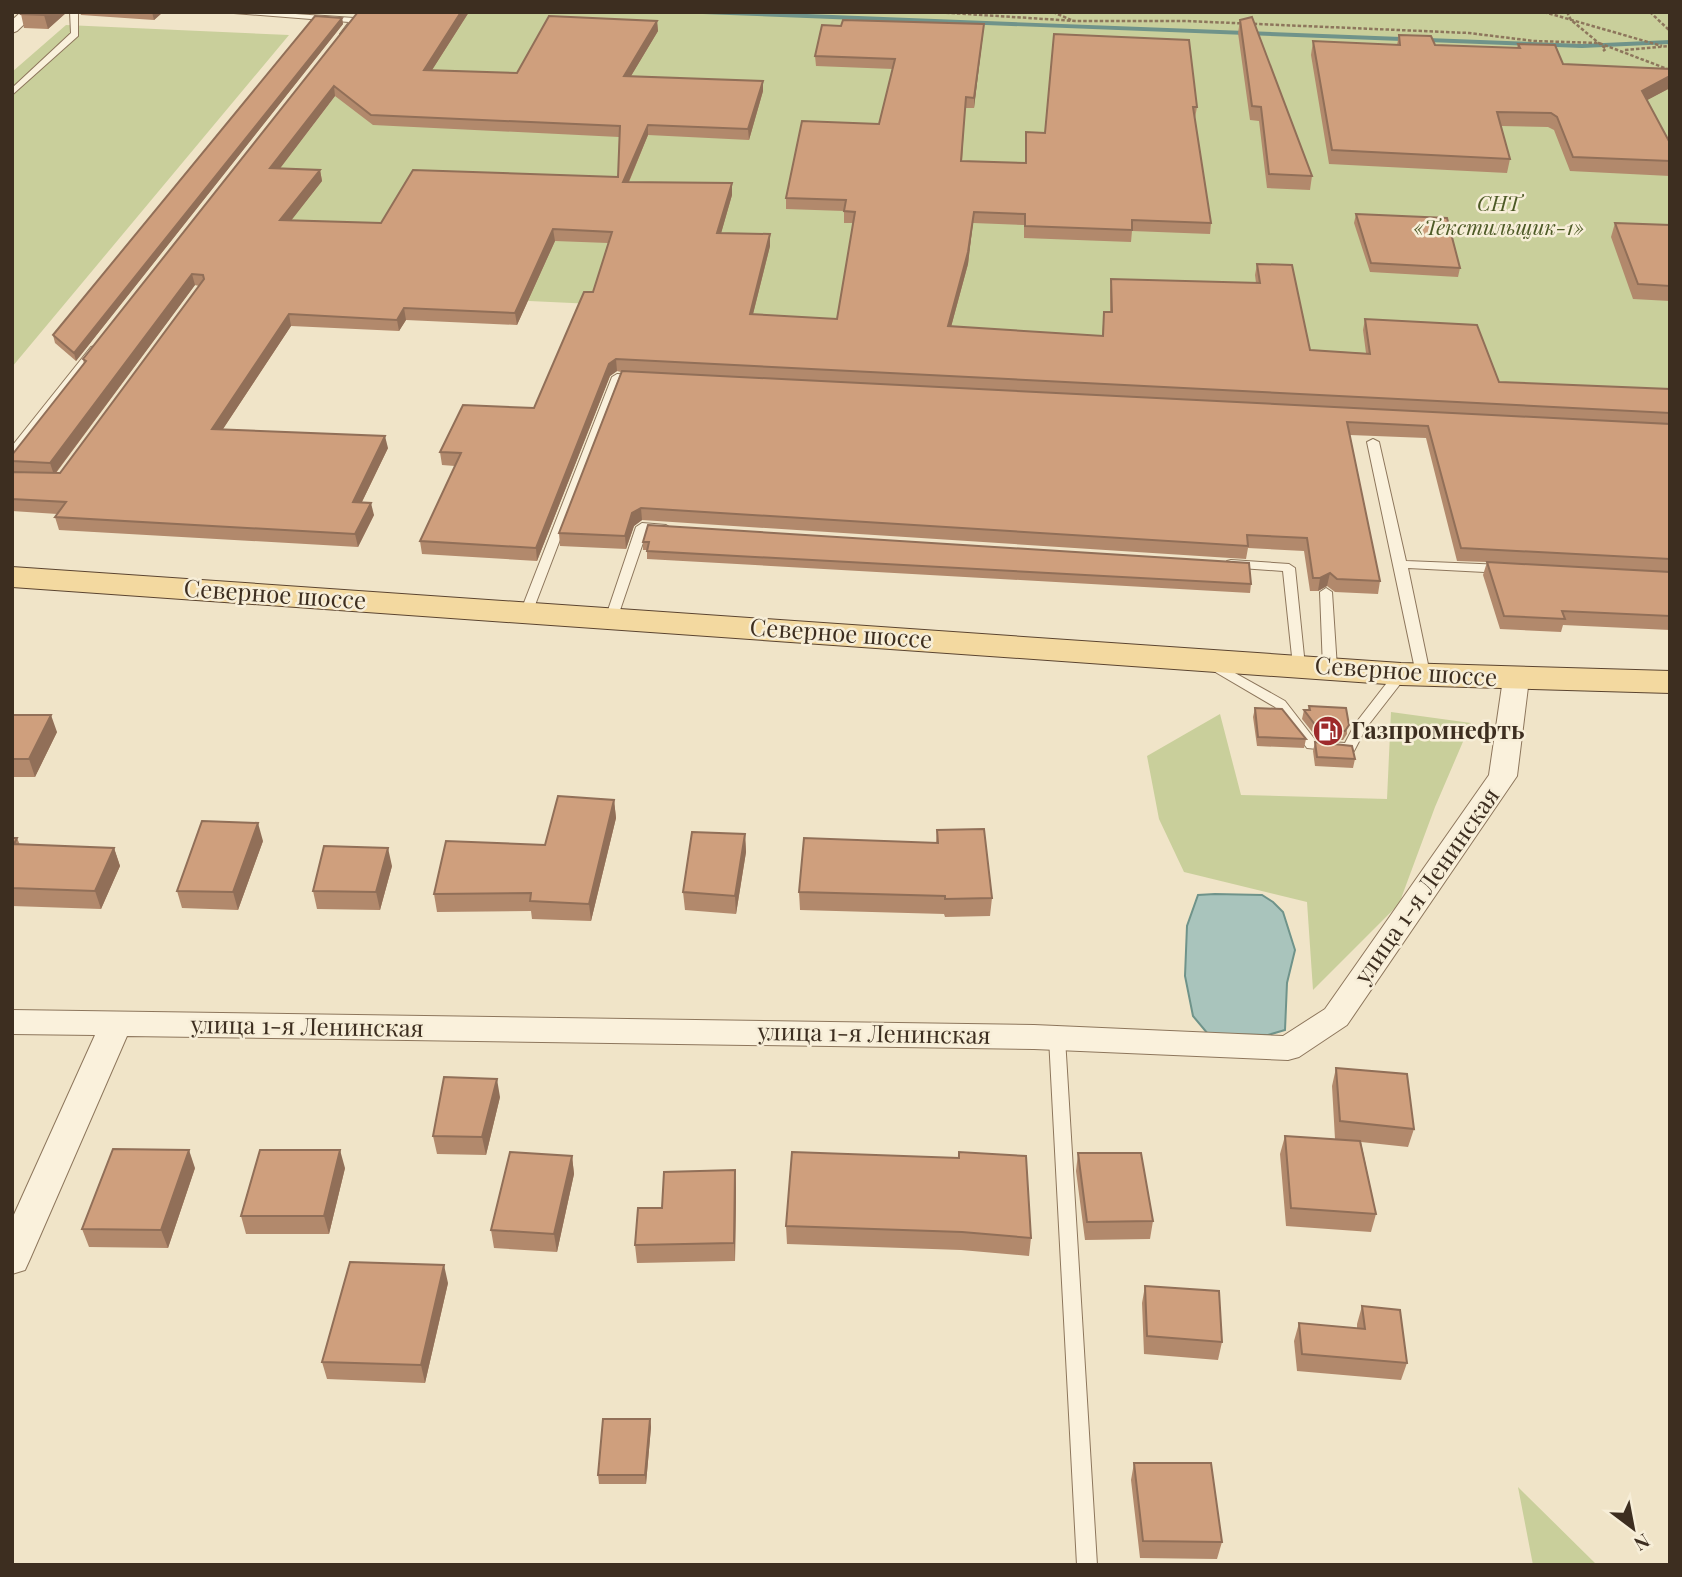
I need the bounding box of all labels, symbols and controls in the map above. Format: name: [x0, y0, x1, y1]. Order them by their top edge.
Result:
park label: СНТ «Текстильщик-1»: [1414, 188, 1584, 240]
street label: Северное шоссе: [183, 571, 367, 615]
street label: Северное шоссе: [749, 610, 933, 654]
street label: Северное шоссе: [1314, 648, 1498, 692]
place label: Газпромнефть: [1351, 713, 1525, 745]
fuel station icon: Газпромнефть: [1311, 714, 1345, 748]
street label: улица 1-я Ленинская: [1345, 780, 1505, 990]
street label: улица 1-я Ленинская: [189, 1007, 424, 1043]
street label: улица 1-я Ленинская: [756, 1014, 991, 1050]
north arrow: [1598, 1493, 1668, 1563]
text: N: [1630, 1529, 1655, 1558]

